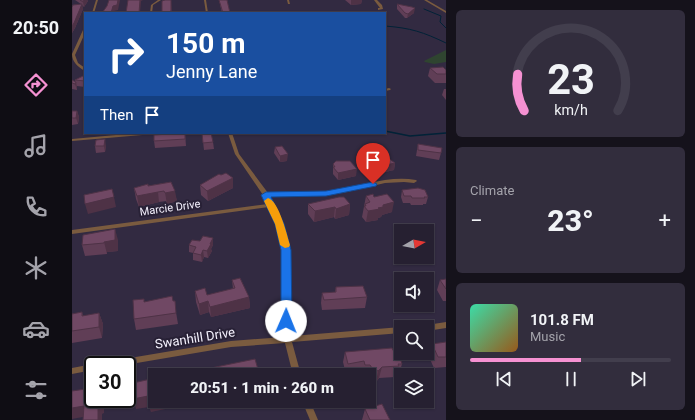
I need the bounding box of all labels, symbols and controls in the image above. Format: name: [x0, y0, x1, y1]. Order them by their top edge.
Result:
text: 20:50: [13, 17, 59, 38]
text: 150 m: [166, 27, 245, 60]
icon: right: [100, 28, 152, 80]
text: 23: [547, 55, 594, 104]
text: Jenny Lane: [166, 61, 257, 82]
icon: directions: [22, 71, 50, 99]
text: km/h: [554, 102, 587, 118]
icon: arrive: [141, 104, 163, 126]
text: Then: [100, 106, 133, 124]
icon: music: [22, 132, 50, 160]
pin: [356, 143, 390, 184]
icon: arrive: [362, 149, 384, 171]
text: Climate: [470, 183, 514, 198]
icon: phone: [22, 193, 50, 221]
street label: Marcie Drive: [139, 197, 201, 219]
text: 23°: [547, 203, 594, 238]
text: −: [470, 208, 483, 233]
text: +: [659, 208, 671, 233]
north arrow: [394, 224, 434, 264]
map controls: [394, 224, 434, 408]
icon: climate: [22, 254, 50, 282]
button: sound: [394, 272, 434, 312]
position arrow: [265, 300, 307, 342]
text: 101.8 FM: [530, 311, 594, 329]
icon: car: [22, 315, 50, 343]
button: search: [394, 320, 434, 360]
street label: Swanhill Drive: [154, 324, 236, 352]
text: Music: [530, 329, 565, 344]
speed limit sign: 30: [84, 356, 136, 408]
button: layers: [394, 368, 434, 408]
icon: previous: [493, 368, 515, 390]
icon: pause: [560, 368, 582, 390]
icon: next: [627, 368, 649, 390]
icon: filters: [22, 376, 50, 404]
text: 20:51 · 1 min · 260 m: [190, 379, 334, 397]

